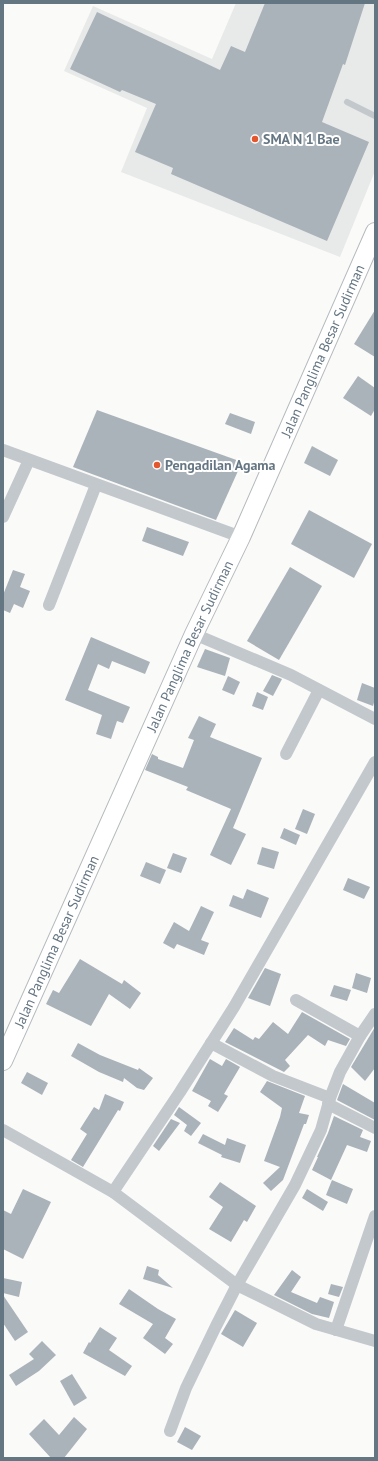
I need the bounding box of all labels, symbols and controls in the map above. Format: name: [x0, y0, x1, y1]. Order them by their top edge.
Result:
place label: SMA N 1 Bae: [263, 130, 340, 148]
marker: SMA N 1 Bae: [250, 134, 260, 144]
street label: Jalan Panglima Besar Sudirman: [277, 262, 369, 441]
place label: Pengadilan Agama: [165, 456, 276, 474]
marker: Pengadilan Agama: [152, 460, 162, 470]
street label: Jalan Panglima Besar Sudirman: [142, 558, 237, 735]
street label: Jalan Panglima Besar Sudirman: [10, 853, 103, 1031]

